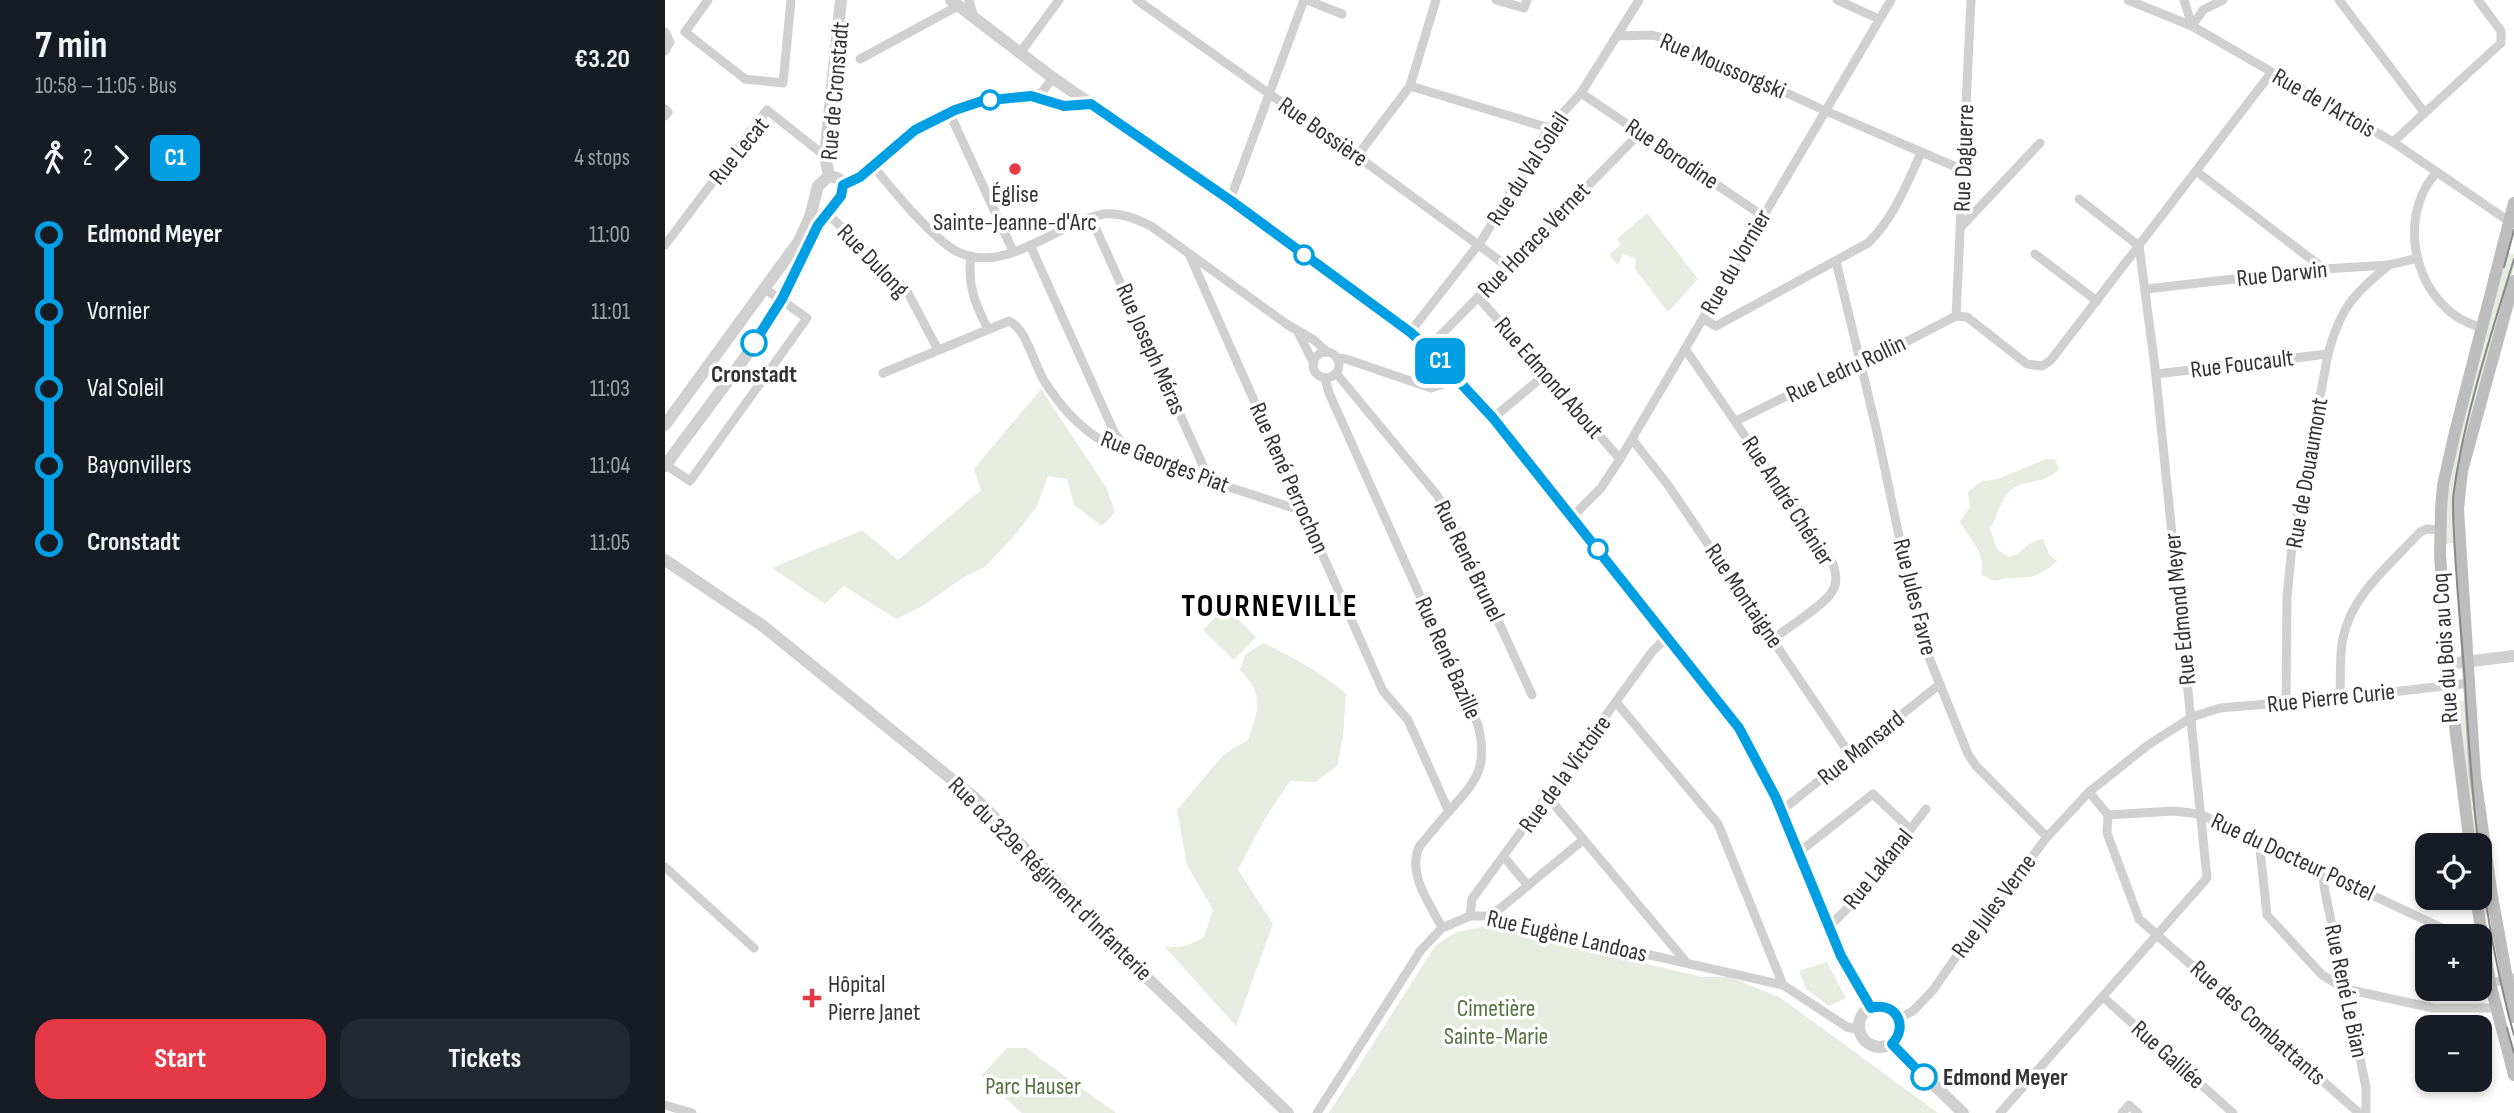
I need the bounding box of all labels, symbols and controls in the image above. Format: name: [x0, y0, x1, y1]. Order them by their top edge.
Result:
street label: Rue de Cronstadt: [815, 21, 855, 161]
text: 7 min: [35, 23, 107, 68]
street label: Rue Moussorgski: [1656, 27, 1790, 105]
text: €3.20: [574, 44, 630, 75]
street label: Rue de l'Artois: [2267, 62, 2381, 144]
text: 10:58 – 11:05 · Bus: [35, 72, 177, 100]
unlabelled marker: [980, 90, 1000, 110]
street label: Rue Bossière: [1273, 91, 1373, 173]
street label: Rue Daguerre: [1948, 104, 1980, 212]
street label: Rue du Val Soleil: [1481, 107, 1575, 231]
street label: Rue Lecat: [703, 111, 775, 191]
street label: Rue Borodine: [1620, 112, 1724, 196]
icon: walk: [35, 139, 73, 177]
icon: forward: [102, 139, 140, 177]
text: C1: [164, 143, 186, 172]
text: 2: [83, 144, 92, 172]
text: 4 stops: [574, 144, 630, 172]
marker: Église Sainte-Jeanne-d'Arc: [1007, 161, 1023, 177]
street label: Rue Horace Vernet: [1472, 176, 1596, 304]
place label: Église Sainte-Jeanne-d'Arc: [933, 180, 1097, 237]
street label: Rue du Vornier: [1694, 204, 1778, 320]
street label: Rue Dulong: [831, 218, 915, 304]
text: Edmond Meyer: [87, 219, 222, 250]
text: 11:00: [589, 221, 630, 249]
unlabelled marker: [1294, 245, 1314, 265]
street label: Rue Darwin: [2235, 255, 2329, 293]
street label: Rue Joseph Méras: [1109, 279, 1193, 419]
text: Vornier: [87, 296, 150, 327]
text: 11:01: [591, 298, 630, 326]
street label: Rue Edmond About: [1488, 311, 1610, 445]
street label: Rue Ledru Rollin: [1782, 329, 1910, 409]
marker: Cronstadt: [741, 330, 767, 356]
line badge: C1: [1409, 338, 1471, 384]
street label: Rue Foucault: [2189, 343, 2295, 385]
text: C1: [1429, 346, 1451, 375]
place label: Cronstadt: [711, 360, 797, 389]
text: Val Soleil: [87, 373, 164, 404]
text: 11:03: [590, 375, 630, 403]
street label: Rue de Douaumont: [2279, 396, 2335, 550]
street label: Rue René Perrochon: [1243, 398, 1335, 558]
street label: Rue Georges Piat: [1097, 424, 1233, 500]
street label: Rue André Chénier: [1735, 431, 1841, 571]
text: Bayonvillers: [87, 450, 192, 481]
text: 11:04: [590, 452, 630, 480]
street label: Rue René Brunel: [1427, 496, 1511, 626]
text: Cronstadt: [87, 527, 180, 558]
text: 11:05: [590, 529, 630, 557]
street label: Rue Edmond Meyer: [2158, 531, 2202, 687]
street label: Rue Jules Favre: [1887, 536, 1943, 658]
street label: Rue Montaigne: [1699, 538, 1789, 654]
unlabelled marker: [1588, 539, 1608, 559]
street label: Rue du Bois au Coq: [2425, 572, 2465, 724]
district label: TOURNEVILLE: [1181, 587, 1359, 626]
street label: Rue René Bazille: [1408, 593, 1488, 723]
street label: Rue Pierre Curie: [2266, 677, 2396, 719]
street label: Rue Mansard: [1812, 704, 1910, 792]
street label: Rue de la Victoire: [1513, 710, 1617, 838]
street label: Rue du 329e Régiment d'Infanterie: [942, 771, 1158, 987]
street label: Rue du Docteur Postel: [2207, 806, 2379, 908]
street label: Rue Lakanal: [1837, 823, 1919, 915]
map controls: [2415, 833, 2492, 1092]
button: locate: [2415, 833, 2492, 910]
street label: Rue Jules Verne: [1946, 848, 2042, 964]
street label: Rue Eugène Landoas: [1484, 903, 1650, 969]
street label: Rue René Le Bian: [2318, 922, 2374, 1060]
button: +: [2415, 924, 2492, 1001]
street label: Rue des Combattants: [2184, 954, 2332, 1092]
place label: Hôpital Pierre Janet: [828, 970, 920, 1027]
marker: Hôpital Pierre Janet: [802, 988, 822, 1008]
park label: Cimetière Sainte-Marie: [1444, 994, 1548, 1051]
street label: Rue Galilée: [2125, 1014, 2211, 1096]
button: −: [2415, 1015, 2492, 1092]
button: Start: [35, 1019, 326, 1099]
button: Tickets: [340, 1019, 630, 1099]
place label: Edmond Meyer: [1943, 1063, 2068, 1092]
marker: Edmond Meyer: [1911, 1064, 1937, 1090]
park label: Parc Hauser: [985, 1072, 1081, 1101]

